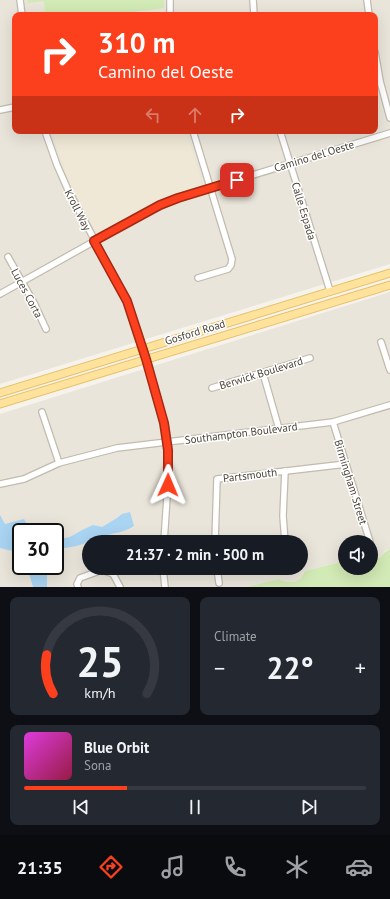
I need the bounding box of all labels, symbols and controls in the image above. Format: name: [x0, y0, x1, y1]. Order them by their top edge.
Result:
text: 310 m: [98, 24, 175, 61]
icon: right: [32, 28, 84, 80]
text: Camino del Oeste: [98, 60, 234, 83]
icon: left: [142, 104, 164, 126]
icon: ahead: [184, 104, 206, 126]
icon: right: [226, 104, 248, 126]
street label: Camino del Oeste: [272, 137, 356, 175]
pin: [220, 163, 254, 197]
icon: arrive: [226, 169, 248, 191]
street label: Calle Espada: [289, 180, 319, 242]
street label: Kroll Way: [62, 187, 95, 234]
street label: Luces Corta: [8, 266, 46, 320]
street label: Gosford Road: [163, 316, 227, 348]
street label: Berwick Boulevard: [217, 354, 305, 392]
street label: Southampton Boulevard: [184, 419, 298, 447]
street label: Birmingham Street: [331, 438, 371, 527]
position arrow: [147, 464, 189, 506]
street label: Partsmouth: [222, 465, 278, 485]
speed limit sign: 30: [12, 523, 64, 575]
map controls: [338, 535, 378, 575]
button: sound: [338, 535, 378, 575]
text: 21:37 · 2 min · 500 m: [126, 545, 264, 564]
text: Climate: [214, 628, 257, 645]
text: 25: [76, 635, 124, 688]
text: 22°: [266, 648, 314, 687]
text: −: [214, 654, 225, 682]
text: +: [355, 654, 366, 682]
text: km/h: [84, 683, 116, 702]
text: Blue Orbit: [84, 738, 149, 757]
text: Sona: [84, 757, 111, 774]
icon: previous: [70, 796, 92, 818]
icon: pause: [184, 796, 206, 818]
icon: next: [298, 796, 320, 818]
icon: directions: [97, 853, 125, 881]
icon: music: [159, 853, 187, 881]
icon: phone: [221, 853, 249, 881]
icon: climate: [283, 853, 311, 881]
icon: car: [345, 853, 373, 881]
text: 21:35: [17, 856, 63, 879]

